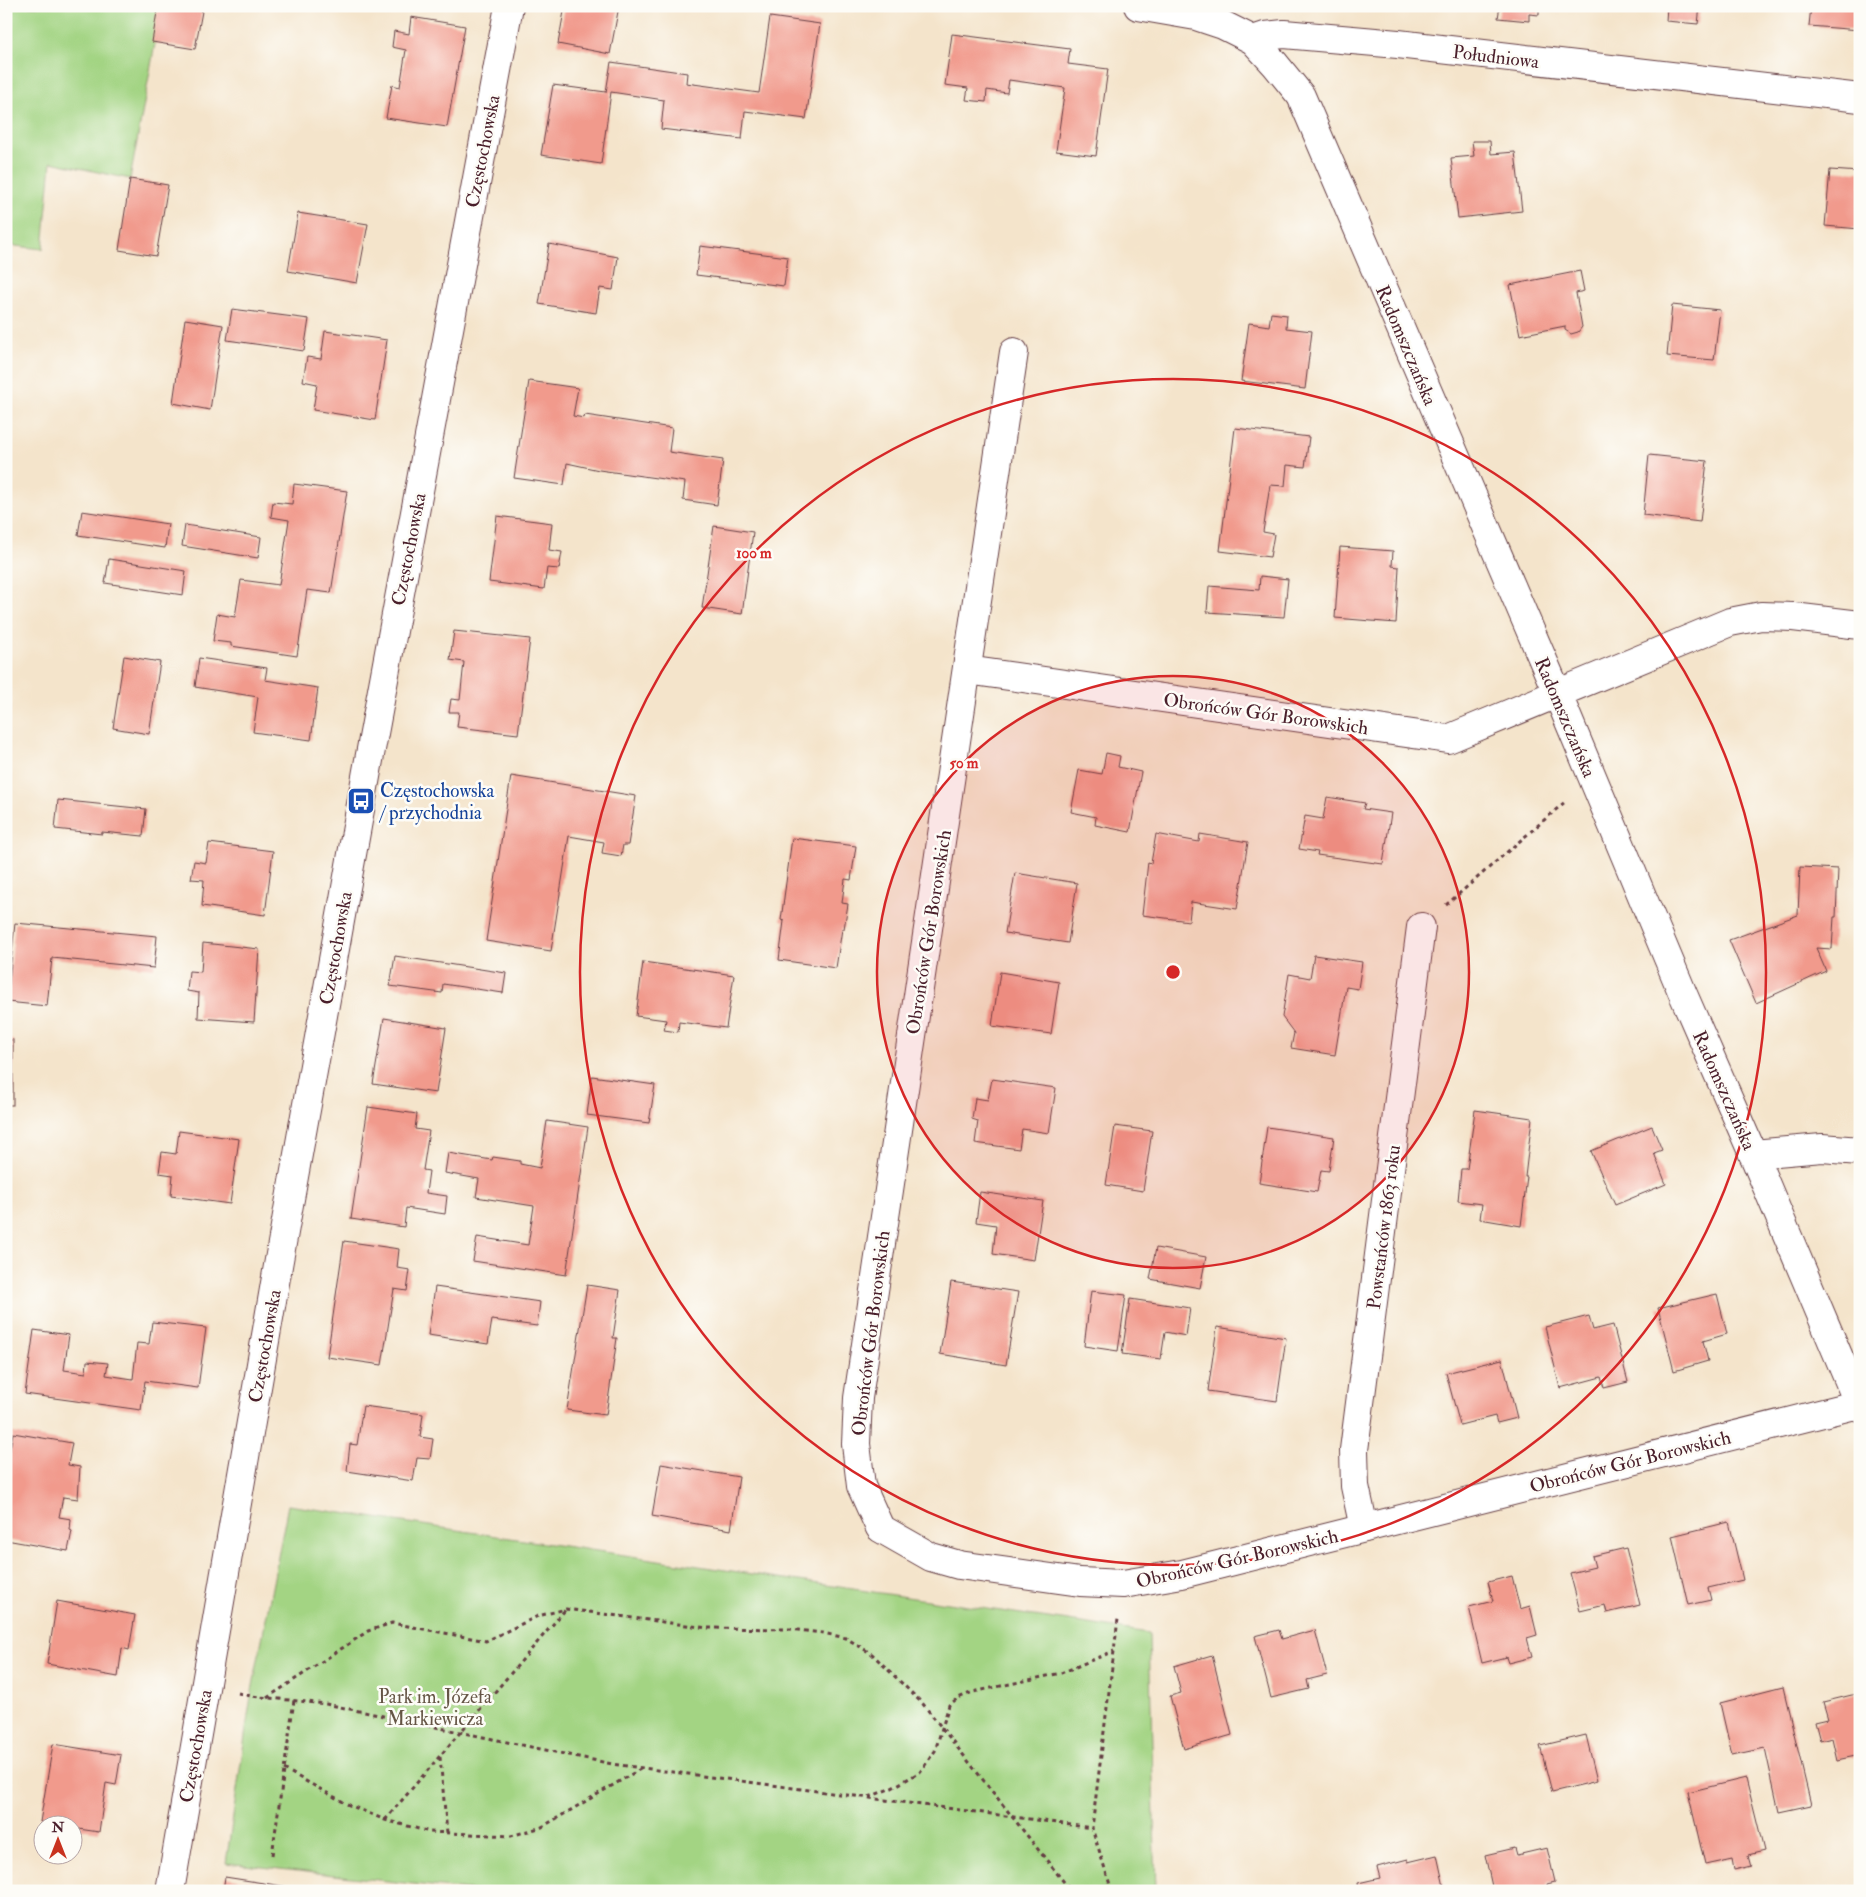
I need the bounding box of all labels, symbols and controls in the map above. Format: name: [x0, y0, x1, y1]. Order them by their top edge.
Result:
street label: Południowa: [1451, 40, 1541, 74]
street label: Częstochowska: [460, 93, 506, 210]
street label: Radomszczańska: [1370, 282, 1442, 409]
street label: Częstochowska: [386, 491, 432, 608]
text: 100 m: [736, 544, 772, 563]
street label: Radomszczańska: [1529, 654, 1601, 781]
street label: Obrońców Gór Borowskich: [1162, 688, 1370, 740]
text: 50 m: [950, 754, 979, 773]
place label: Częstochowska / przychodnia: [378, 779, 495, 826]
bus stop icon: Częstochowska / przychodnia: [346, 786, 376, 816]
street label: Obrońców Gór Borowskich: [901, 828, 957, 1036]
street label: Częstochowska: [314, 890, 358, 1007]
centre of rings: [1164, 963, 1182, 981]
street label: Radomszczańska: [1687, 1027, 1761, 1154]
street label: Powstańców 1863 roku: [1362, 1143, 1406, 1311]
street label: Obrońców Gór Borowskich: [846, 1229, 896, 1437]
street label: Częstochowska: [243, 1288, 287, 1405]
street label: Obrońców Gór Borowskich: [1527, 1425, 1733, 1499]
street label: Obrońców Gór Borowskich: [1134, 1524, 1341, 1594]
park label: Park im. Józefa Markiewicza: [378, 1685, 492, 1731]
street label: Częstochowska: [174, 1688, 218, 1805]
north arrow: [32, 1814, 82, 1864]
text: N: [51, 1819, 65, 1836]

